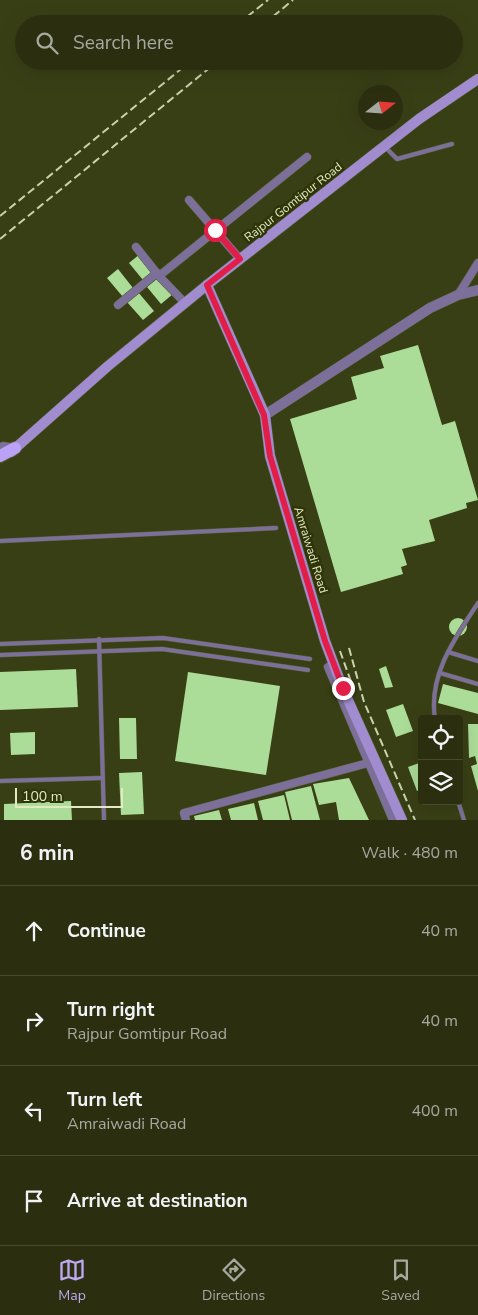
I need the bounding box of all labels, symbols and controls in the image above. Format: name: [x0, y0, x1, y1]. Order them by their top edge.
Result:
search box: [15, 15, 463, 70]
icon: search: [33, 29, 61, 57]
text: Search here: [73, 30, 174, 56]
north arrow: [358, 85, 403, 130]
street label: Rajpur Gomtipur Road: [241, 159, 345, 245]
route start: [204, 219, 227, 242]
street label: Amraiwadi Road: [290, 505, 332, 595]
route end: [332, 677, 355, 700]
map controls: [418, 715, 463, 805]
button: locate: [418, 715, 463, 760]
button: layers: [418, 760, 463, 805]
scale bar: [15, 785, 122, 808]
text: 100 m: [22, 787, 63, 806]
text: 6 min: [20, 839, 74, 867]
text: Walk · 480 m: [362, 842, 458, 864]
icon: ahead: [20, 917, 48, 945]
text: Continue: [67, 918, 146, 944]
text: 40 m: [421, 920, 458, 942]
text: Turn right: [67, 997, 154, 1023]
icon: right: [20, 1007, 48, 1035]
text: 40 m: [421, 1010, 458, 1032]
text: Rajpur Gomtipur Road: [67, 1023, 227, 1045]
text: Turn left: [67, 1087, 142, 1113]
icon: left: [20, 1097, 48, 1125]
text: 400 m: [411, 1100, 458, 1122]
text: Amraiwadi Road: [67, 1113, 186, 1135]
icon: arrive: [20, 1187, 48, 1215]
text: Arrive at destination: [67, 1188, 248, 1214]
tab: Map: [58, 1256, 86, 1305]
tab: Directions: [202, 1256, 265, 1305]
tab: Saved: [381, 1256, 420, 1305]

